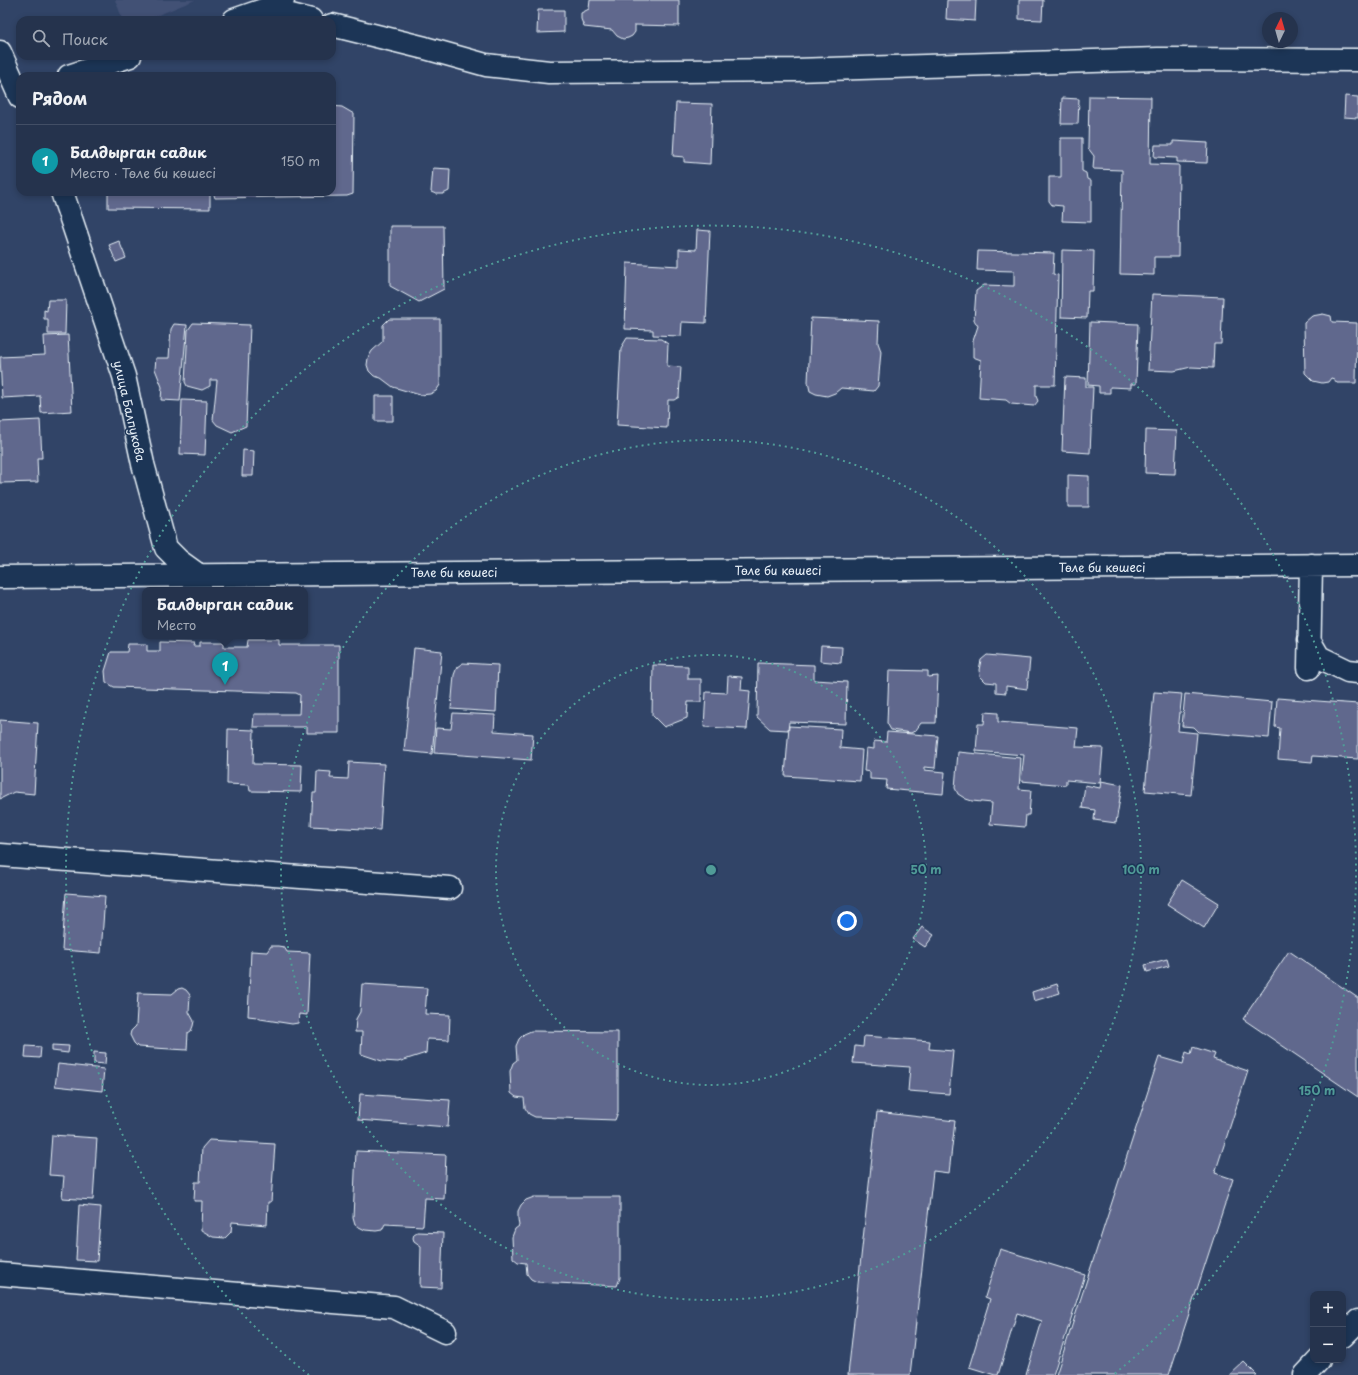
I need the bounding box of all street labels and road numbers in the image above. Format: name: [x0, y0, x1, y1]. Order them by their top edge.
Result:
street label: улица Балпукова: [110, 359, 150, 464]
street label: Төле би көшесі: [1058, 558, 1146, 576]
street label: Төле би көшесі: [734, 561, 822, 579]
street label: Төле би көшесі: [410, 563, 498, 581]

